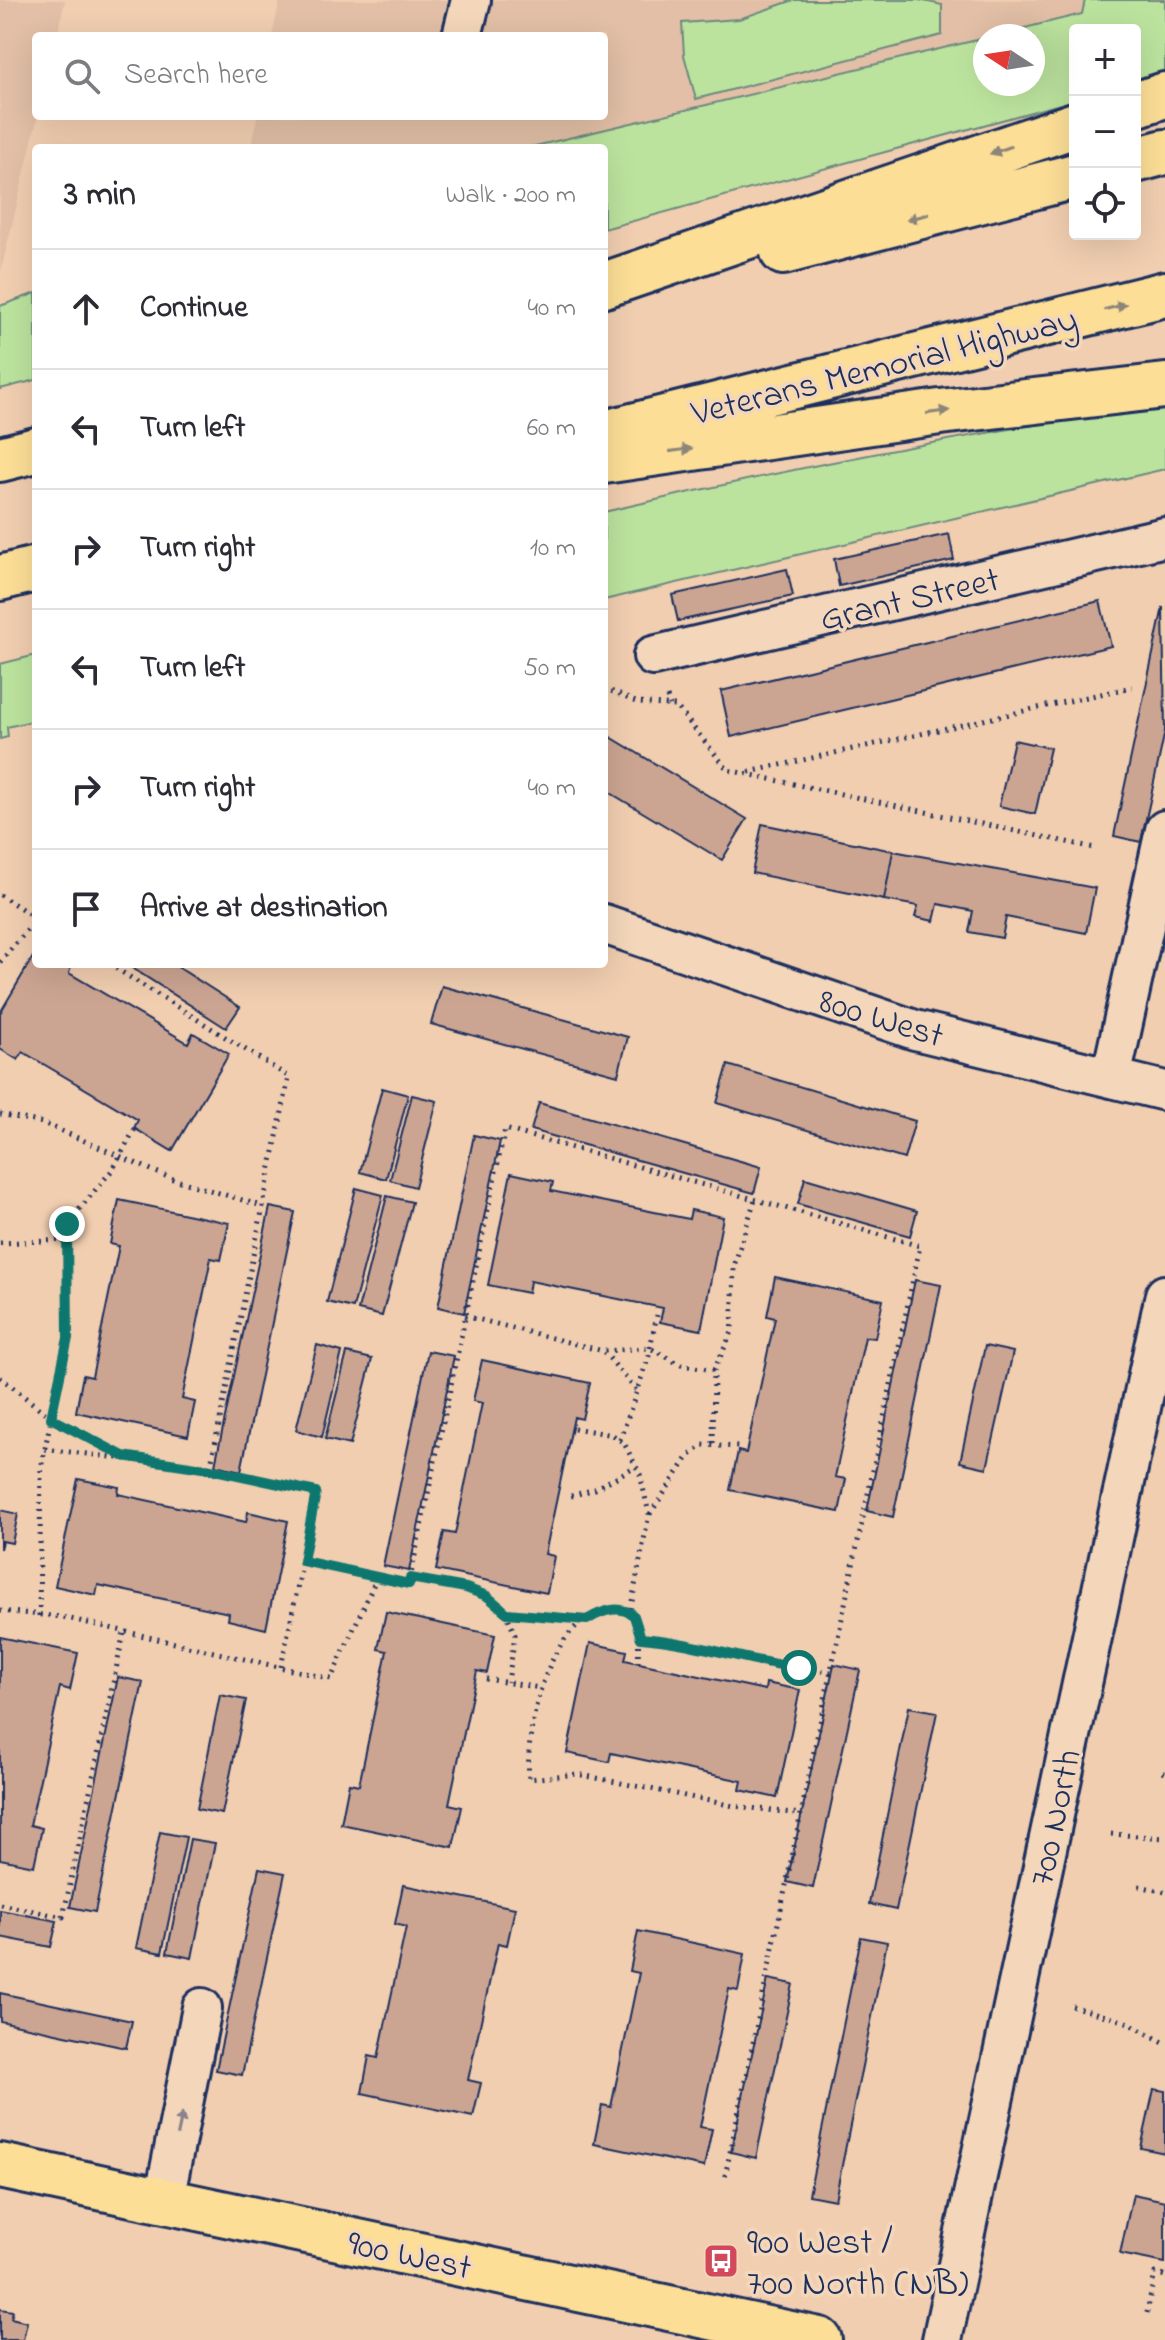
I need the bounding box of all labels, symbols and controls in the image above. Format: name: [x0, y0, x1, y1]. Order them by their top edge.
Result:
north arrow: [973, 24, 1045, 96]
map controls: [1069, 24, 1141, 240]
button: +: [1069, 24, 1141, 96]
search box: [32, 32, 608, 120]
icon: search: [60, 54, 104, 98]
text: Search here: [124, 54, 268, 98]
button: −: [1069, 96, 1141, 168]
one-way arrow: [989, 145, 1013, 157]
button: locate: [1069, 168, 1141, 240]
text: 3 min: [64, 171, 136, 221]
text: Walk · 200 m: [445, 177, 576, 215]
one-way arrow: [906, 211, 931, 223]
icon: ahead: [64, 287, 108, 331]
text: Continue: [140, 287, 248, 331]
text: 40 m: [527, 290, 576, 328]
street label: Veterans Memorial Highway: [686, 295, 1084, 442]
one-way arrow: [1102, 300, 1127, 312]
one-way arrow: [926, 406, 951, 419]
icon: left: [64, 407, 108, 451]
text: Turn left: [140, 407, 245, 451]
text: 60 m: [527, 410, 576, 448]
one-way arrow: [669, 443, 694, 456]
icon: right: [64, 527, 108, 571]
text: Turn right: [140, 527, 255, 571]
text: 10 m: [530, 530, 576, 568]
street label: Grant Street: [815, 555, 1005, 648]
icon: left: [64, 647, 108, 691]
text: Turn left: [140, 647, 245, 691]
text: 50 m: [523, 650, 576, 688]
icon: right: [64, 767, 108, 811]
text: Turn right: [140, 767, 255, 811]
text: 40 m: [527, 770, 576, 808]
icon: arrive: [64, 887, 108, 931]
text: Arrive at destination: [140, 887, 388, 931]
street label: 800 West: [812, 976, 950, 1064]
route end: [49, 1206, 85, 1242]
route start: [781, 1650, 817, 1686]
street label: 700 North: [1017, 1745, 1098, 1891]
one-way arrow: [174, 2111, 187, 2136]
street label: 900 West: [342, 2218, 476, 2296]
place label: 900 West / 700 North (NB): [747, 2218, 969, 2312]
bus stop icon: 900 West / 700 North (NB): [702, 2242, 740, 2280]

